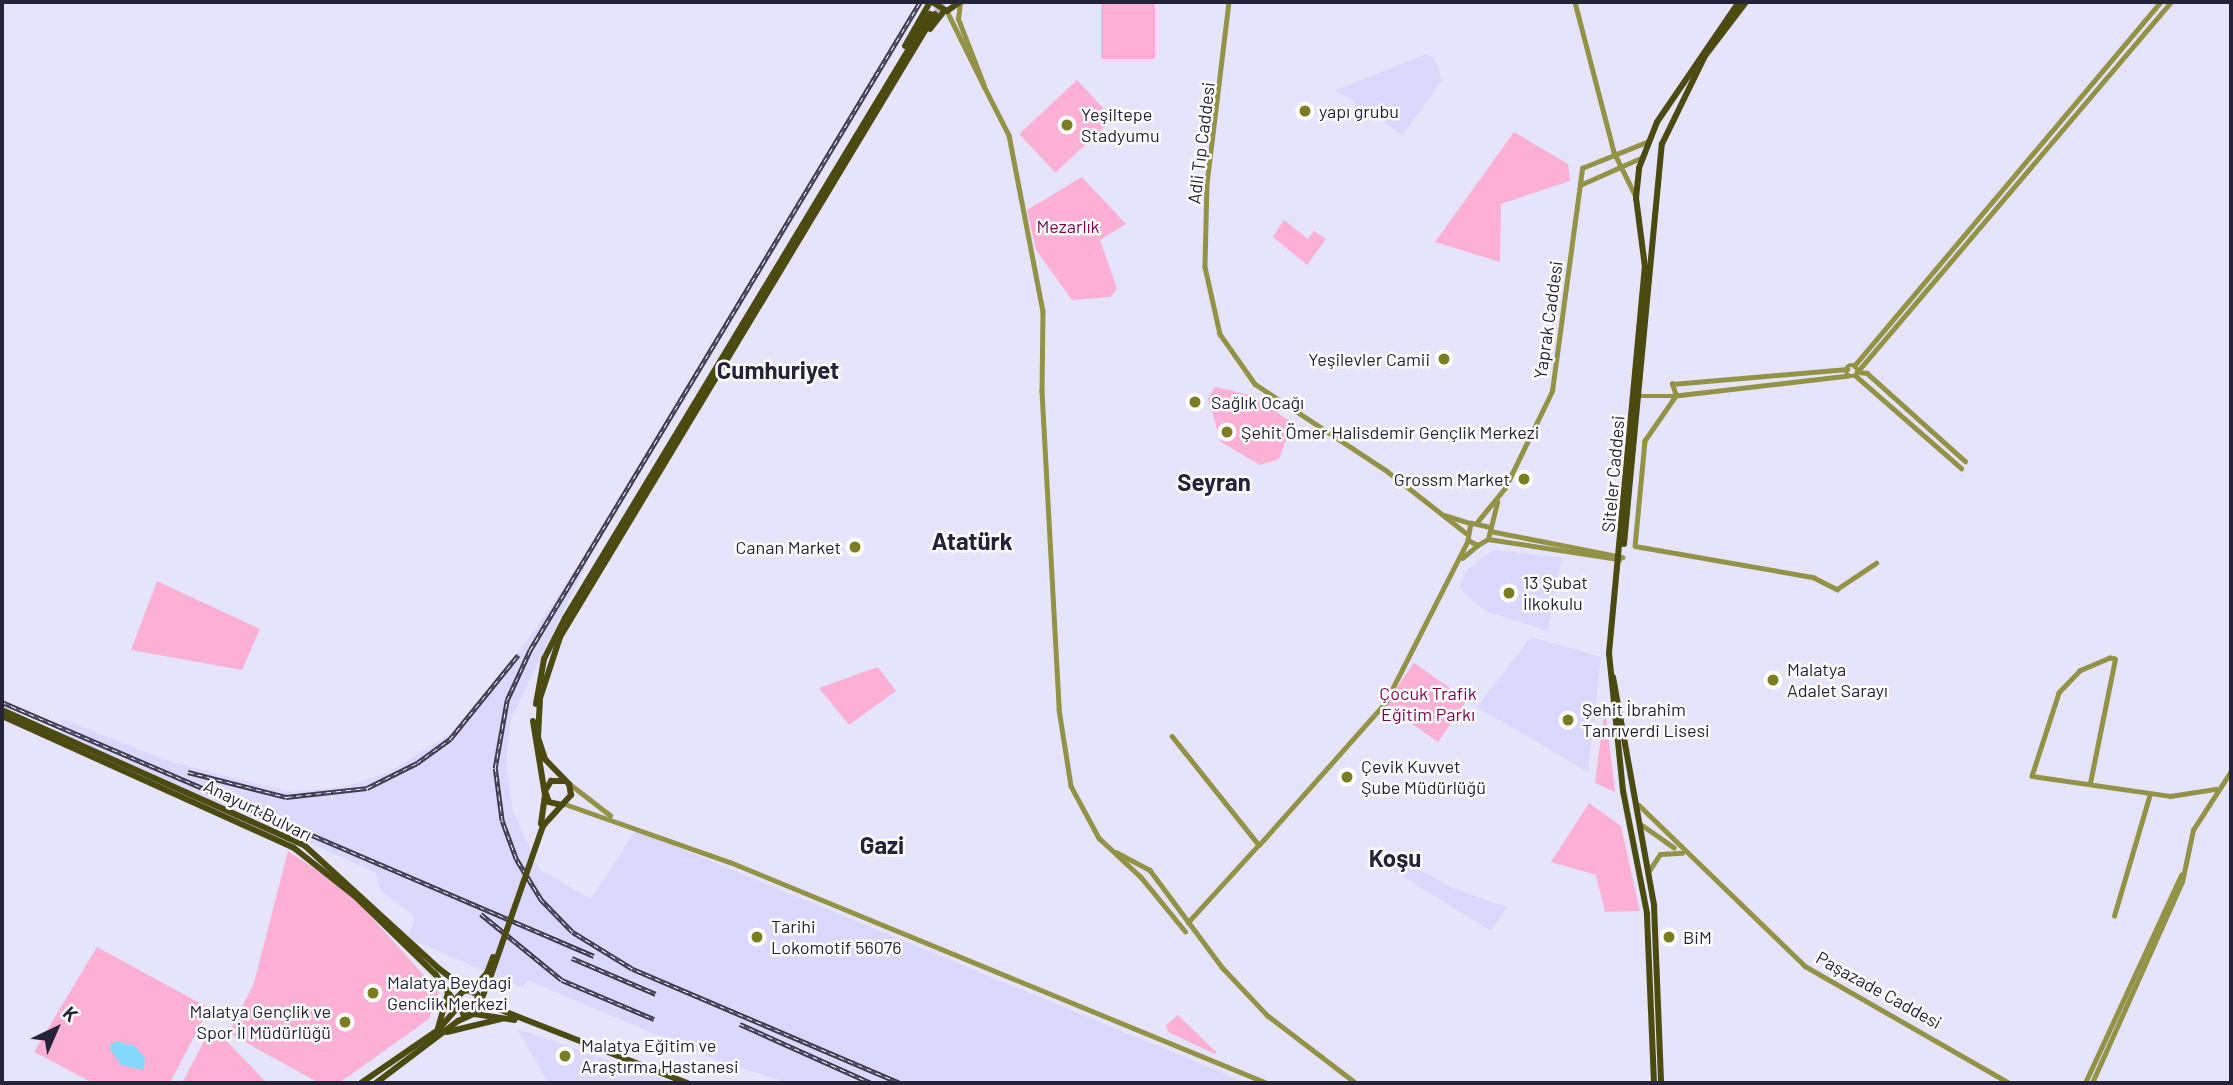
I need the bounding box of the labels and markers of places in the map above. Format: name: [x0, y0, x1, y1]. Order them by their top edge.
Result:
place label: yapı grubu: [1319, 100, 1399, 122]
marker: yapı grubu: [1297, 103, 1313, 119]
place label: Yeşiltepe Stadyumu: [1081, 104, 1160, 146]
marker: Yeşiltepe Stadyumu: [1059, 117, 1075, 133]
place label: Yeşilevler Camii: [1308, 348, 1430, 370]
marker: Yeşilevler Camii: [1436, 351, 1452, 367]
place label: Sağlık Ocağı: [1211, 391, 1304, 413]
marker: Sağlık Ocağı: [1185, 392, 1205, 412]
place label: Şehit Ömer Halisdemir Gençlik Merkezi: [1241, 421, 1539, 443]
marker: Şehit Ömer Halisdemir Gençlik Merkezi: [1219, 424, 1235, 440]
place label: Grossm Market: [1394, 468, 1510, 490]
marker: Grossm Market: [1516, 471, 1532, 487]
place label: Canan Market: [735, 536, 841, 558]
marker: Canan Market: [847, 539, 863, 555]
place label: 13 Şubat İlkokulu: [1523, 572, 1588, 614]
marker: 13 Şubat İlkokulu: [1501, 585, 1517, 601]
place label: Malatya Adalet Sarayı: [1787, 659, 1888, 702]
marker: Malatya Adalet Sarayı: [1765, 672, 1781, 688]
place label: Şehit İbrahim Tanrıverdi Lisesi: [1582, 699, 1710, 742]
marker: Şehit İbrahim Tanrıverdi Lisesi: [1560, 712, 1576, 728]
place label: Çevik Kuvvet Şube Müdürlüğü: [1361, 756, 1486, 798]
marker: Çevik Kuvvet Şube Müdürlüğü: [1339, 769, 1355, 785]
place label: Tarihi Lokomotif 56076: [771, 916, 902, 958]
place label: BiM: [1683, 926, 1712, 948]
marker: Tarihi Lokomotif 56076: [749, 929, 765, 945]
marker: BiM: [1661, 929, 1677, 945]
place label: Malatya Beydagi Genclik Merkezi: [387, 972, 512, 1014]
marker: Malatya Beydagi Genclik Merkezi: [365, 985, 381, 1001]
place label: Malatya Gençlik ve Spor İl Müdürlüğü: [189, 1001, 331, 1044]
marker: Malatya Gençlik ve Spor İl Müdürlüğü: [337, 1014, 353, 1030]
place label: Malatya Eğitim ve Araştırma Hastanesi: [581, 1035, 739, 1078]
marker: Malatya Eğitim ve Araştırma Hastanesi: [555, 1046, 575, 1066]

